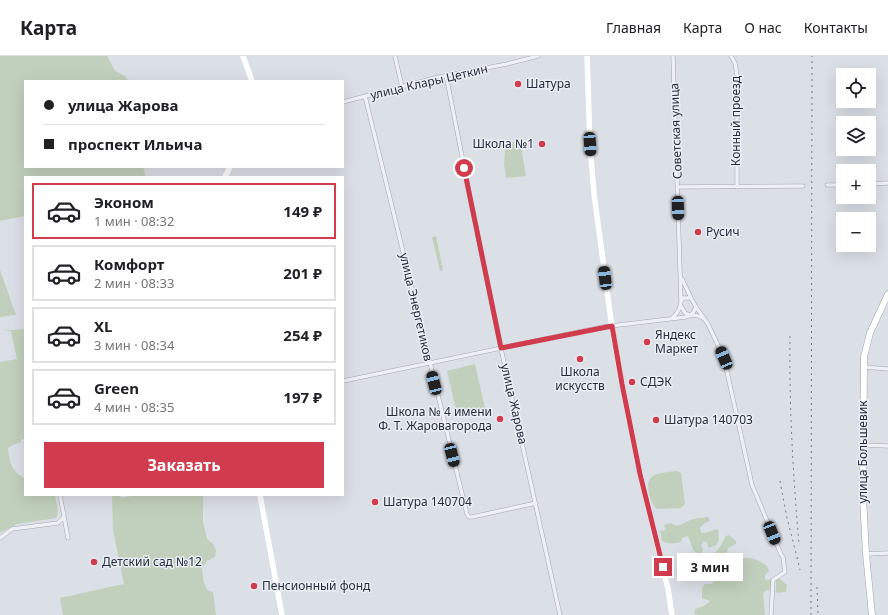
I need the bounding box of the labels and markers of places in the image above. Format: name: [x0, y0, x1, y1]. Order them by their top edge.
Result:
place label: Шатура: [526, 75, 571, 92]
marker: Шатура: [513, 79, 523, 89]
place label: Школа №1: [472, 135, 534, 152]
marker: Школа №1: [537, 139, 547, 149]
place label: Русич: [706, 223, 739, 240]
marker: Русич: [693, 227, 703, 237]
place label: Яндекс Маркет: [655, 326, 698, 357]
marker: Яндекс Маркет: [642, 337, 652, 347]
marker: Школа искусств: [575, 354, 585, 364]
place label: Школа искусств: [555, 363, 605, 394]
place label: СДЭК: [640, 373, 672, 390]
marker: СДЭК: [627, 377, 637, 387]
place label: Школа № 4 имени Ф. Т. Жаровагорода: [378, 403, 492, 434]
place label: Шатура 140703: [664, 411, 753, 428]
marker: Школа № 4 имени Ф. Т. Жаровагорода: [495, 414, 505, 424]
marker: Шатура 140703: [651, 415, 661, 425]
place label: Шатура 140704: [383, 493, 472, 510]
marker: Шатура 140704: [370, 497, 380, 507]
place label: Детский сад №12: [102, 553, 202, 570]
marker: Детский сад №12: [89, 557, 99, 567]
place label: Пенсионный фонд: [262, 577, 371, 594]
marker: Пенсионный фонд: [249, 581, 259, 591]

